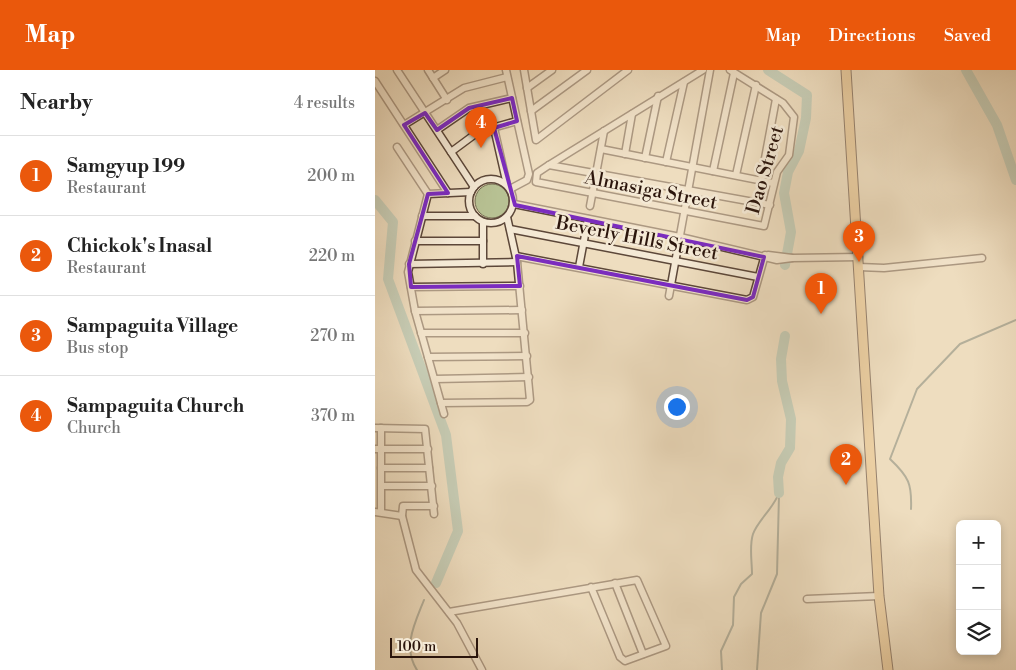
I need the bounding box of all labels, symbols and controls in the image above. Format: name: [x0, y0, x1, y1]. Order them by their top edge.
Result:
text: Map: [25, 20, 75, 50]
text: Map: [765, 24, 801, 47]
text: Directions: [829, 24, 916, 47]
text: Saved: [944, 24, 991, 47]
text: Nearby: [20, 90, 93, 116]
text: 4 results: [294, 93, 355, 113]
pin: 4: [465, 107, 497, 148]
street label: Dao Street: [741, 123, 789, 217]
text: Samgyup 199: [67, 154, 185, 178]
street label: Almasiga Street: [582, 165, 720, 215]
text: 1: [32, 166, 40, 186]
text: 200 m: [307, 166, 355, 186]
text: Restaurant: [67, 178, 146, 198]
street label: Beverly Hills Street: [553, 210, 721, 266]
pin: 3: [843, 221, 875, 262]
text: Chickok's Inasal: [67, 234, 212, 258]
text: 2: [31, 246, 41, 266]
text: 220 m: [309, 246, 355, 266]
text: Restaurant: [67, 258, 146, 278]
pin: 1: [805, 273, 837, 314]
text: Sampaguita Village: [67, 314, 238, 338]
text: 3: [31, 326, 41, 346]
text: 270 m: [310, 326, 355, 346]
text: Bus stop: [67, 338, 129, 358]
text: Sampaguita Church: [67, 394, 244, 418]
your location: [664, 394, 690, 420]
text: 4: [31, 406, 41, 426]
text: 370 m: [311, 406, 355, 426]
text: Church: [67, 418, 121, 438]
pin: 2: [830, 444, 862, 485]
map controls: [956, 520, 1001, 655]
button: +: [956, 520, 1001, 565]
button: −: [956, 565, 1001, 610]
button: layers: [956, 610, 1001, 655]
scale bar: [390, 635, 477, 658]
text: 100 m: [397, 638, 436, 656]

